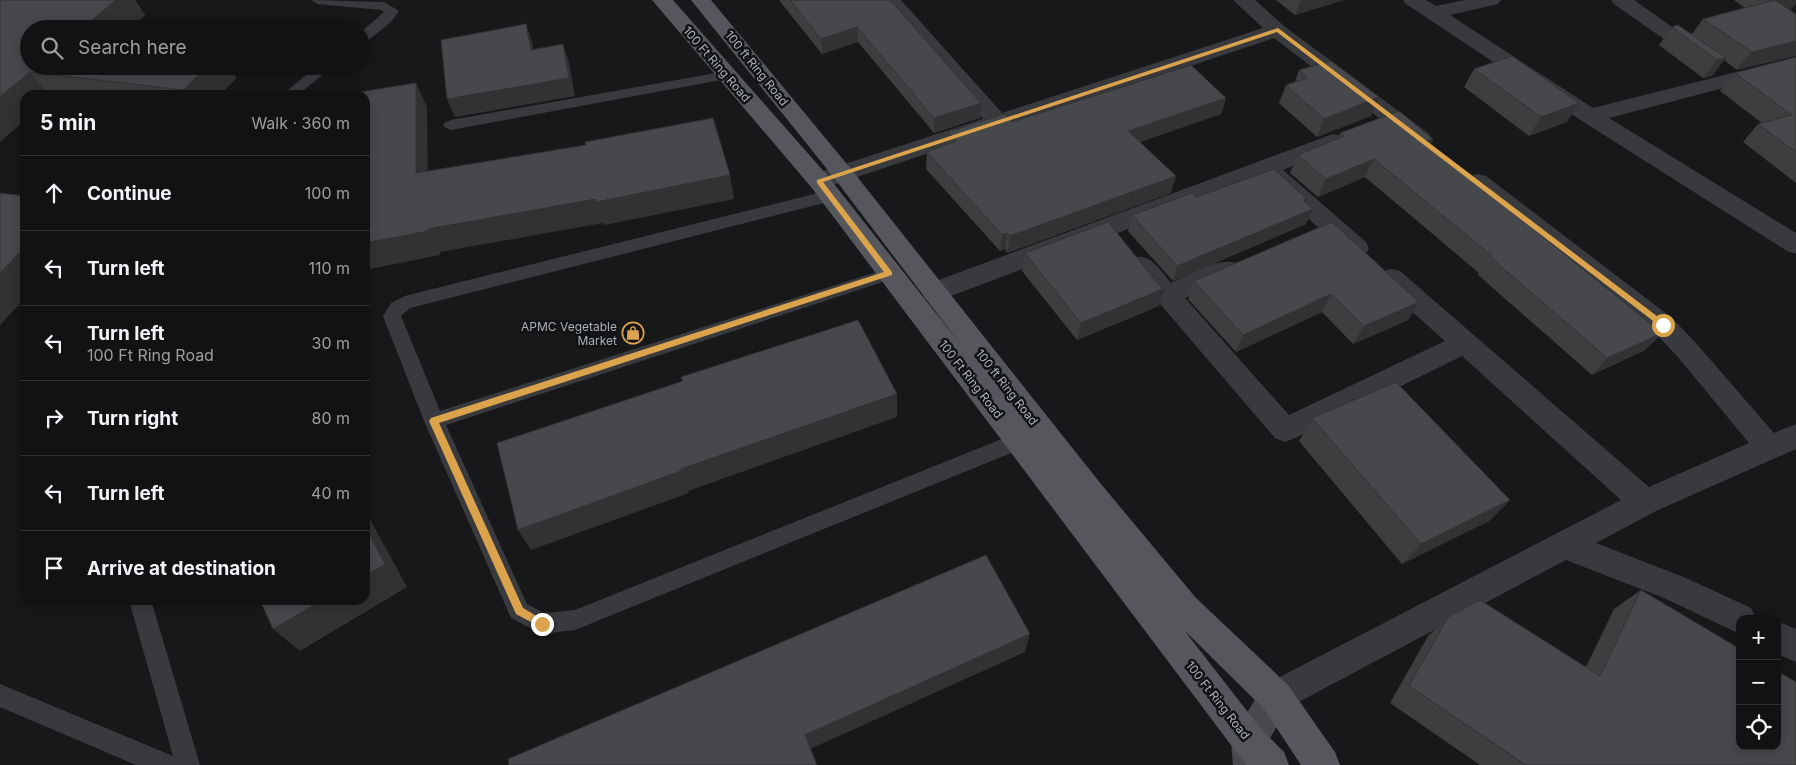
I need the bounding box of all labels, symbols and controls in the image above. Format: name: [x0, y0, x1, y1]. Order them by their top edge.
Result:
search box: [20, 20, 370, 75]
street label: 100 Ft Ring Road: [680, 23, 754, 105]
street label: 100 ft Ring Road: [722, 27, 792, 109]
icon: search: [38, 34, 66, 62]
text: Search here: [78, 36, 187, 59]
text: 5 min: [40, 110, 96, 135]
text: Walk · 360 m: [251, 113, 350, 133]
icon: ahead: [40, 179, 68, 207]
text: Continue: [87, 182, 172, 205]
text: 100 m: [305, 183, 350, 203]
icon: left: [40, 254, 68, 282]
text: Turn left: [87, 257, 165, 280]
text: 110 m: [308, 258, 350, 278]
route start: [1652, 314, 1675, 337]
place label: APMC Vegetable Market: [521, 319, 617, 348]
shop icon: APMC Vegetable Market: [621, 321, 645, 345]
text: Turn left: [87, 322, 165, 345]
icon: left: [40, 329, 68, 357]
text: 30 m: [312, 333, 350, 353]
street label: 100 Ft Ring Road: [936, 337, 1006, 421]
text: 100 Ft Ring Road: [87, 345, 214, 365]
street label: 100 ft Ring Road: [973, 346, 1041, 428]
icon: right: [40, 404, 68, 432]
text: Turn right: [87, 407, 178, 430]
text: 80 m: [311, 408, 350, 428]
icon: left: [40, 479, 68, 507]
text: Turn left: [87, 482, 165, 505]
text: 40 m: [311, 483, 350, 503]
icon: arrive: [40, 554, 68, 582]
text: Arrive at destination: [87, 557, 276, 580]
route end: [531, 613, 554, 636]
map controls: [1736, 615, 1781, 750]
button: +: [1736, 615, 1781, 660]
street label: 100 Ft Ring Road: [1183, 658, 1253, 742]
button: −: [1736, 660, 1781, 705]
button: locate: [1736, 705, 1781, 750]

